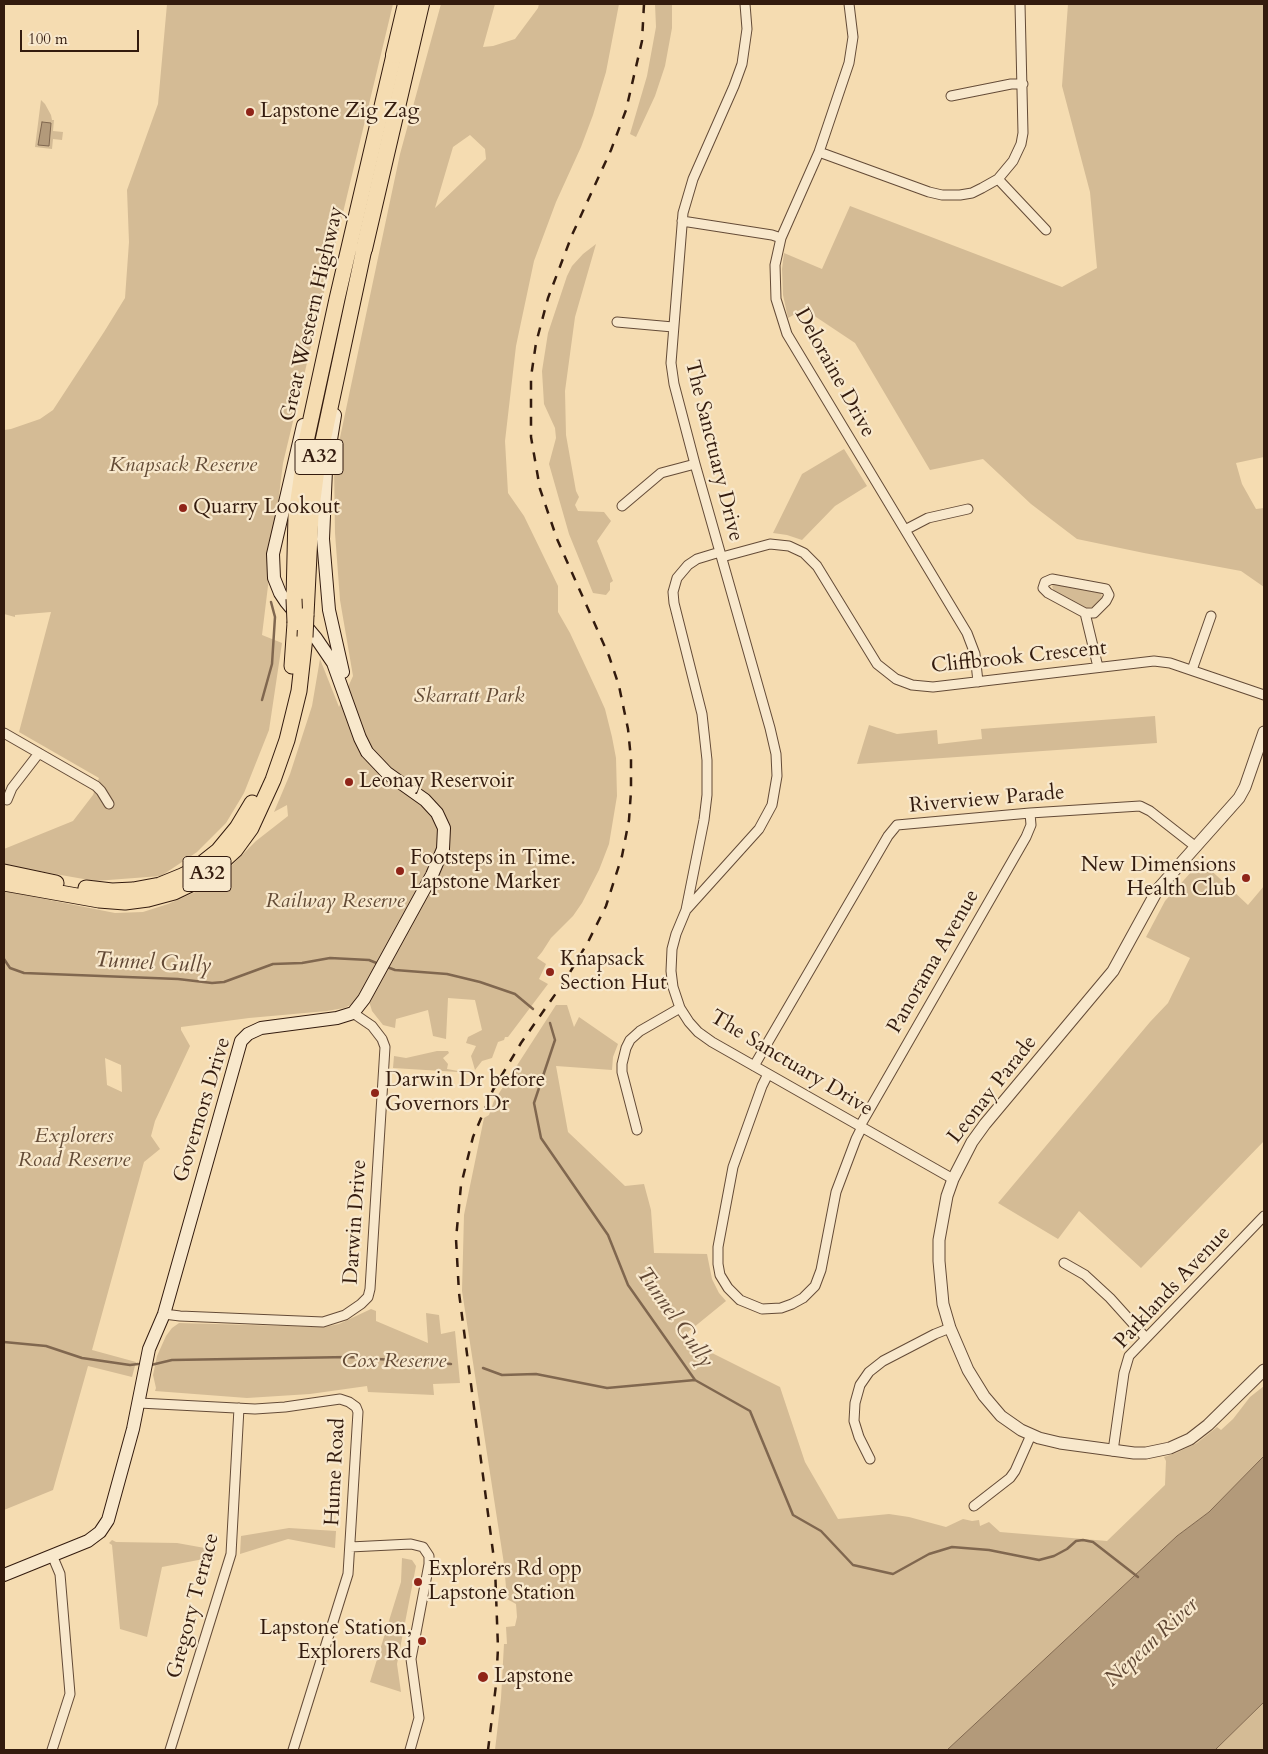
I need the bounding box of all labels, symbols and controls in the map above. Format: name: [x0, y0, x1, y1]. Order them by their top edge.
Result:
scale bar: [22, 20, 141, 52]
text: 100 m: [28, 29, 68, 49]
place label: Lapstone Zig Zag: [260, 99, 419, 125]
marker: Lapstone Zig Zag: [244, 106, 256, 118]
street label: Great Western Highway: [276, 204, 350, 424]
street label: Deloraine Drive: [788, 304, 880, 442]
street label: The Sanctuary Drive: [678, 358, 748, 544]
road number: A32: [295, 440, 343, 474]
park label: Knapsack Reserve: [109, 453, 257, 479]
place label: Quarry Lookout: [193, 495, 340, 521]
marker: Quarry Lookout: [177, 502, 189, 514]
street label: Cliffbrook Crescent: [930, 636, 1108, 680]
park label: Skarratt Park: [414, 684, 524, 710]
place label: Leonay Reservoir: [359, 769, 514, 795]
marker: Leonay Reservoir: [343, 776, 355, 788]
street label: Riverview Parade: [908, 781, 1066, 819]
place label: Footsteps in Time. Lapstone Marker: [410, 846, 576, 896]
place label: New Dimensions Health Club: [1081, 853, 1236, 903]
road number: A32: [183, 856, 231, 892]
marker: Footsteps in Time. Lapstone Marker: [394, 865, 406, 877]
marker: New Dimensions Health Club: [1240, 872, 1252, 884]
street label: Panorama Avenue: [883, 886, 985, 1038]
park label: Railway Reserve: [265, 889, 405, 915]
place label: Knapsack Section Hut: [560, 947, 667, 997]
water label: Tunnel Gully: [94, 948, 212, 980]
marker: Knapsack Section Hut: [544, 966, 556, 978]
street label: The Sanctuary Drive: [705, 1005, 877, 1123]
street label: Leonay Parade: [943, 1031, 1043, 1149]
street label: Governors Drive: [169, 1035, 237, 1185]
place label: Darwin Dr before Governors Dr: [385, 1068, 545, 1118]
marker: Darwin Dr before Governors Dr: [369, 1087, 381, 1099]
park label: Explorers Road Reserve: [18, 1124, 130, 1174]
street label: Darwin Drive: [339, 1159, 373, 1285]
street label: Parklands Avenue: [1110, 1221, 1236, 1355]
water label: Tunnel Gully: [630, 1263, 718, 1373]
park label: Cox Reserve: [342, 1349, 446, 1375]
street label: Hume Road: [321, 1417, 351, 1527]
street label: Gregory Terrace: [162, 1530, 226, 1682]
place label: Explorers Rd opp Lapstone Station: [428, 1557, 582, 1607]
marker: Explorers Rd opp Lapstone Station: [412, 1576, 424, 1588]
water label: Nepean River: [1100, 1593, 1204, 1693]
place label: Lapstone Station, Explorers Rd: [260, 1616, 412, 1666]
marker: Lapstone Station, Explorers Rd: [416, 1635, 428, 1647]
place label: Lapstone: [494, 1664, 573, 1690]
marker: Lapstone: [476, 1670, 490, 1684]

